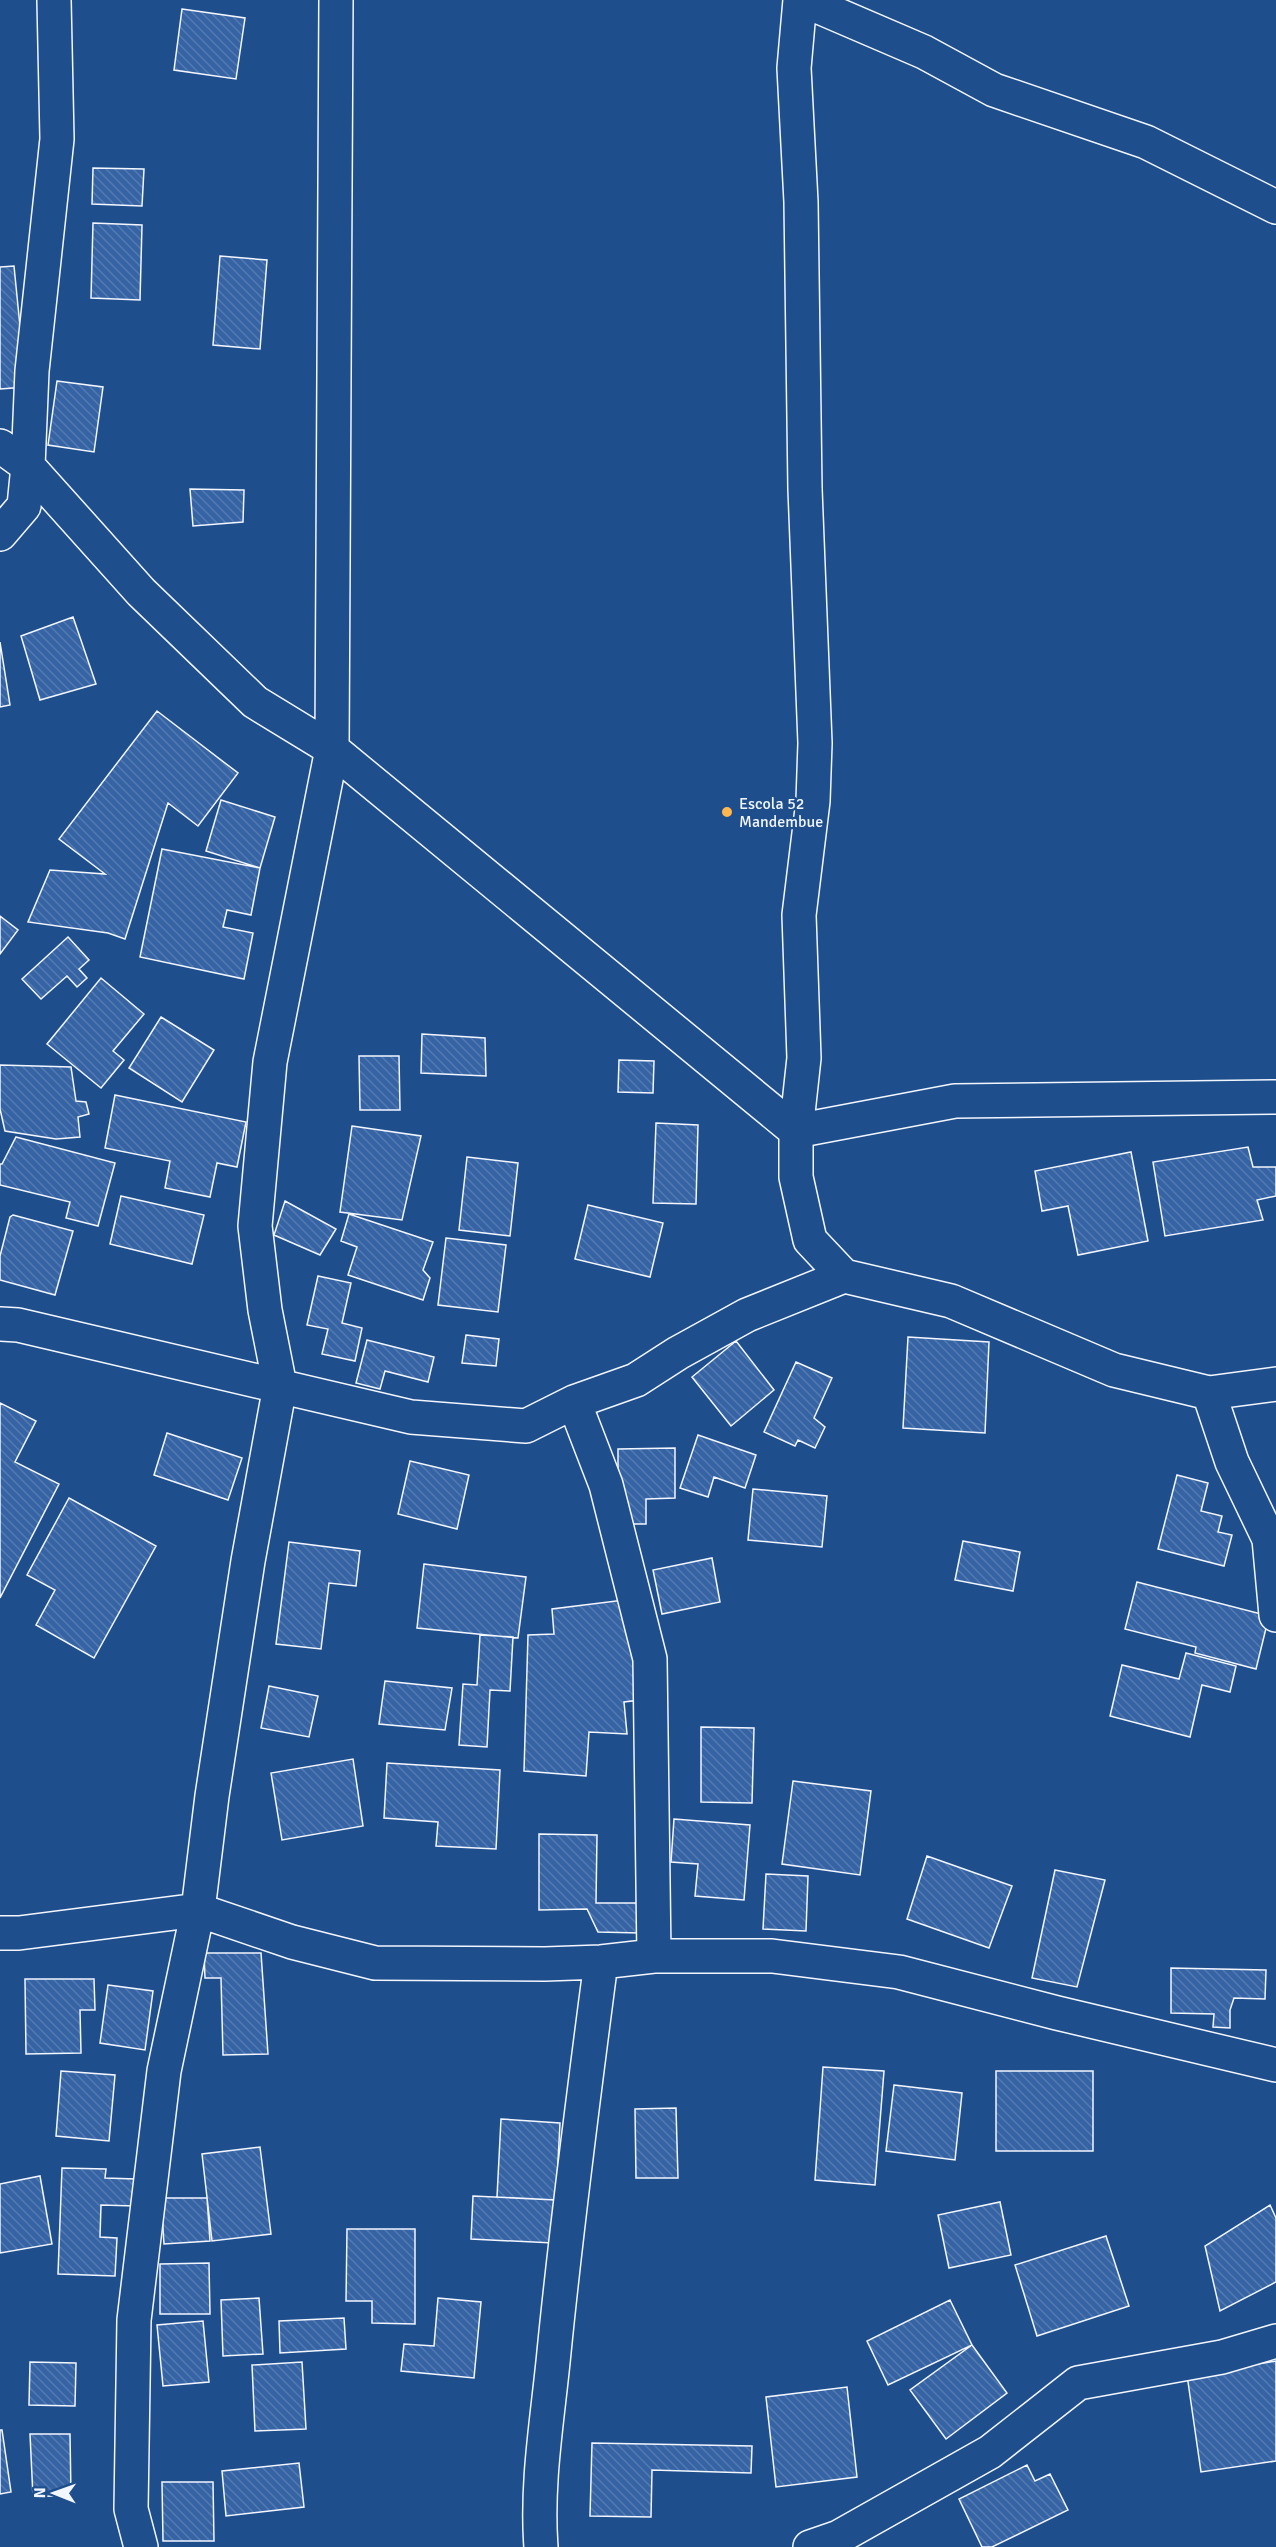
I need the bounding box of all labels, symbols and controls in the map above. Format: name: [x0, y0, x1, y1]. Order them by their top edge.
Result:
place label: Escola 52 Mandembue: [739, 794, 823, 832]
marker: Escola 52 Mandembue: [720, 805, 734, 819]
north arrow: [24, 2463, 84, 2523]
text: N: [30, 2487, 50, 2498]

